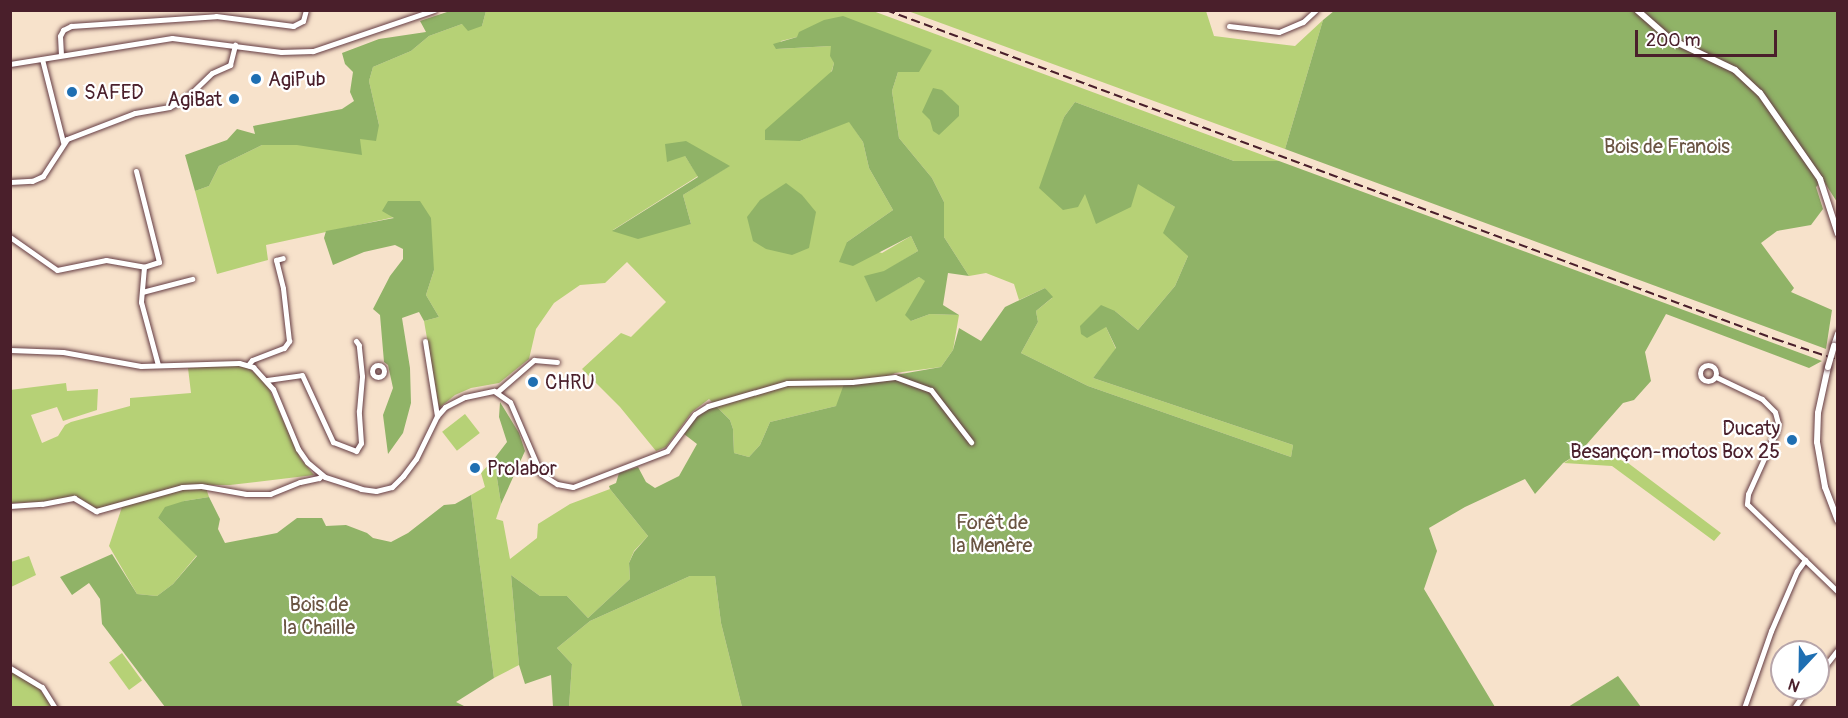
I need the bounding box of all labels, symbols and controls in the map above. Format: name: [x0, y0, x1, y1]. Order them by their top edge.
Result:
scale bar: [1638, 18, 1780, 56]
text: 200 m: [1646, 29, 1701, 52]
place label: AgiPub: [268, 67, 326, 91]
marker: AgiPub: [249, 72, 263, 86]
place label: SAFED: [84, 80, 144, 104]
marker: SAFED: [65, 85, 79, 99]
place label: AgiBat: [167, 87, 222, 111]
marker: AgiBat: [227, 92, 241, 106]
park label: Bois de Franois: [1604, 134, 1730, 158]
place label: CHRU: [545, 370, 595, 394]
marker: CHRU: [526, 375, 540, 389]
place label: Ducaty Besançon-motos Box 25: [1570, 416, 1780, 463]
marker: Ducaty Besançon-motos Box 25: [1785, 433, 1799, 447]
place label: Prolabor: [487, 456, 557, 480]
marker: Prolabor: [468, 461, 482, 475]
park label: Forêt de la Menère: [952, 510, 1032, 557]
park label: Bois de la Chaille: [283, 593, 355, 640]
north arrow: [1770, 640, 1830, 700]
text: N: [1785, 674, 1803, 696]

